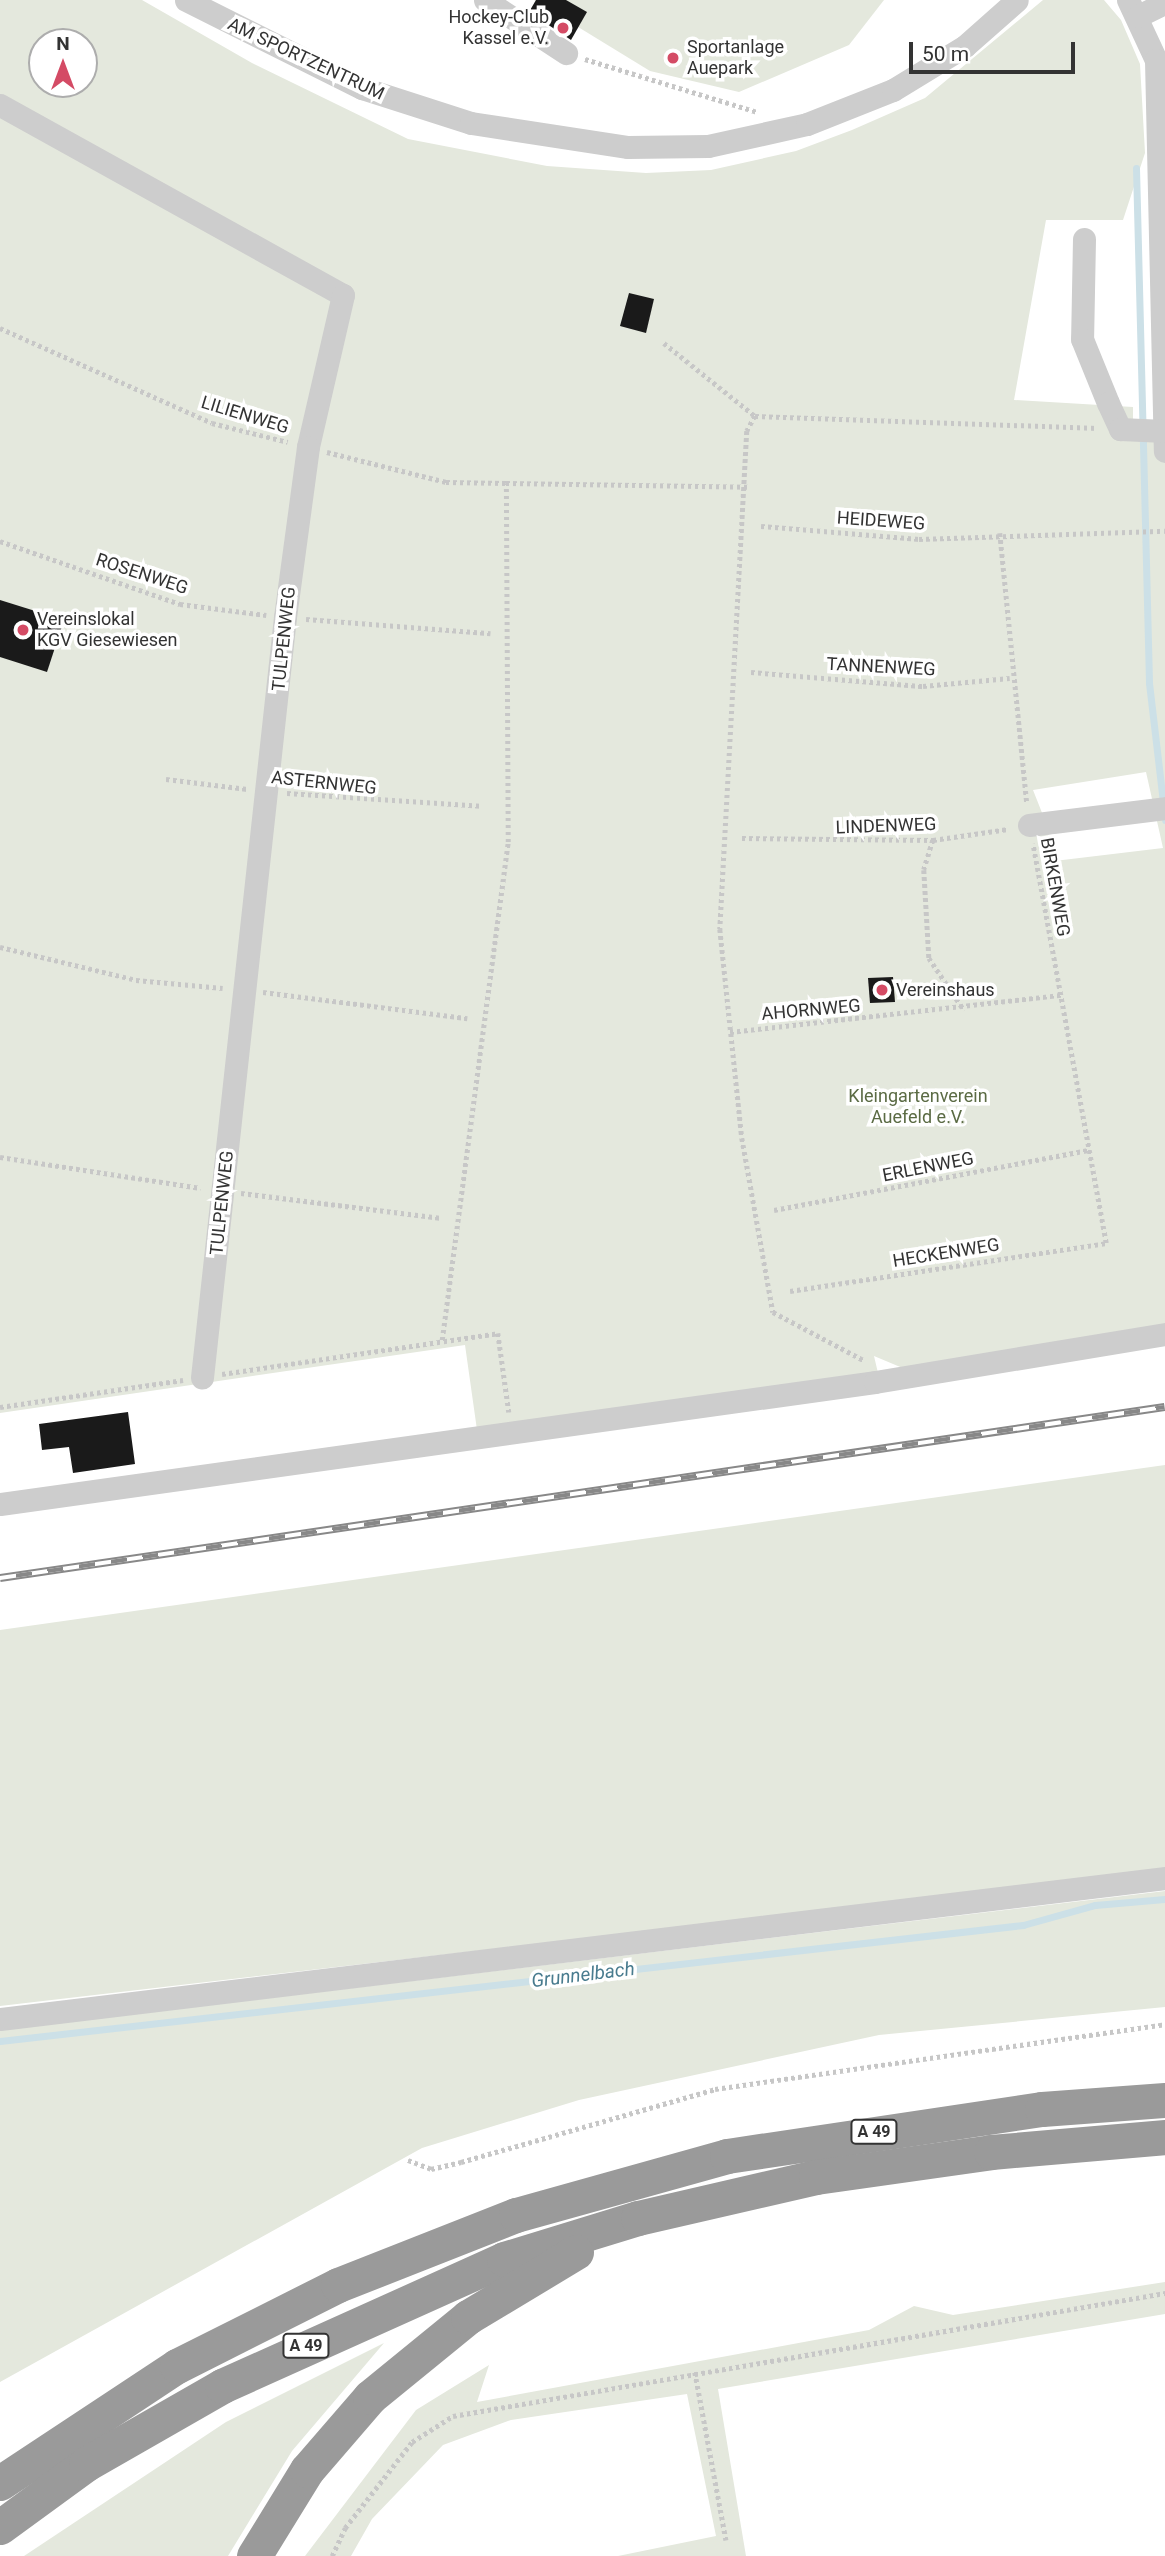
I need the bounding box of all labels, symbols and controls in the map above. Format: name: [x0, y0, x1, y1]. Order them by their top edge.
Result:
place label: Hockey-Club Kassel e.V.: [448, 7, 549, 50]
street label: AM SPORTZENTRUM: [224, 13, 388, 105]
marker: Hockey-Club Kassel e.V.: [555, 20, 571, 36]
north arrow: [28, 28, 98, 98]
scale bar: [913, 28, 1079, 72]
text: N: [56, 32, 70, 55]
place label: Sportanlage Auepark: [687, 37, 784, 80]
text: 50 m: [922, 42, 969, 66]
marker: Sportanlage Auepark: [665, 50, 681, 66]
street label: LILIENWEG: [198, 391, 292, 439]
street label: HEIDEWEG: [836, 507, 926, 535]
street label: ROSENWEG: [93, 549, 191, 599]
street label: TULPENWEG: [268, 586, 300, 692]
place label: Vereinslokal KGV Giesewiesen: [37, 609, 177, 652]
marker: Vereinslokal KGV Giesewiesen: [15, 622, 31, 638]
street label: TANNENWEG: [826, 653, 936, 681]
street label: ASTERNWEG: [270, 767, 378, 799]
street label: LINDENWEG: [835, 813, 937, 839]
street label: BIRKENWEG: [1036, 836, 1074, 938]
place label: Vereinshaus: [896, 979, 995, 1001]
marker: Vereinshaus: [874, 982, 890, 998]
street label: AHORNWEG: [761, 995, 861, 1025]
park label: Kleingartenverein Auefeld e.V.: [848, 1086, 988, 1128]
street label: ERLENWEG: [881, 1148, 975, 1186]
street label: TULPENWEG: [206, 1150, 238, 1256]
street label: HECKENWEG: [891, 1234, 1001, 1272]
water label: Grunnelbach: [530, 1957, 636, 1993]
road number: A 49: [850, 2120, 898, 2144]
road number: A 49: [282, 2334, 330, 2358]

